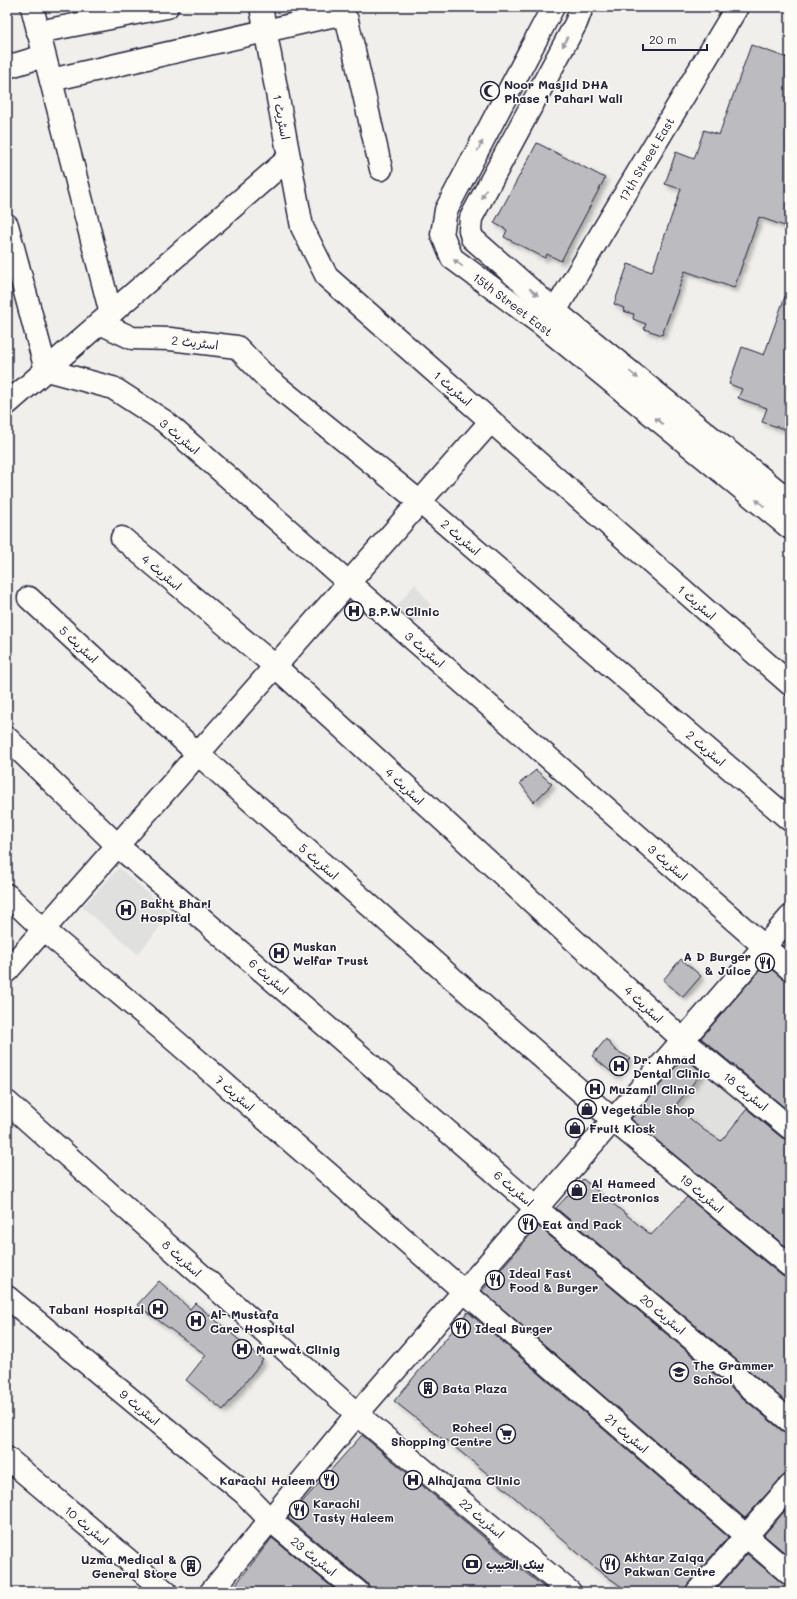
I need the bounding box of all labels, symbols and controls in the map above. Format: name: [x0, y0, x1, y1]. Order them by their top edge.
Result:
scale bar: [643, 26, 707, 52]
text: 20 m: [649, 31, 677, 47]
one-way arrow: [562, 36, 569, 48]
place label: Noor Masjid DHA Phase 1 Pahari Wali: [504, 76, 623, 106]
mosque icon: Noor Masjid DHA Phase 1 Pahari Wali: [479, 80, 501, 102]
street label: اسٹریٹ 1: [270, 93, 294, 141]
street label: 17th Street East: [615, 114, 677, 204]
one-way arrow: [476, 141, 483, 152]
one-way arrow: [481, 188, 487, 200]
one-way arrow: [453, 258, 464, 267]
street label: 15th Street East: [470, 269, 556, 339]
one-way arrow: [528, 288, 539, 297]
street label: اسٹریٹ 2: [171, 332, 219, 352]
street label: اسٹریٹ 1: [430, 367, 476, 409]
one-way arrow: [629, 370, 640, 379]
street label: اسٹریٹ 3: [157, 415, 203, 457]
one-way arrow: [654, 417, 665, 425]
one-way arrow: [754, 499, 765, 508]
street label: اسٹریٹ 2: [438, 515, 484, 559]
street label: اسٹریٹ 4: [139, 551, 185, 593]
street label: اسٹریٹ 1: [674, 581, 720, 623]
hospital icon: B.P.W Clinic: [343, 600, 365, 622]
place label: B.P.W Clinic: [368, 603, 439, 619]
street label: اسٹریٹ 5: [56, 622, 102, 666]
street label: اسٹریٹ 3: [402, 627, 448, 671]
street label: اسٹریٹ 2: [683, 726, 729, 770]
street label: اسٹریٹ 4: [382, 764, 428, 808]
street label: اسٹریٹ 5: [296, 839, 342, 883]
street label: اسٹریٹ 3: [645, 840, 691, 884]
place label: Bakht Bhari Hospital: [140, 895, 211, 925]
hospital icon: Bakht Bhari Hospital: [115, 899, 137, 921]
place label: Muskan Welfar Trust: [293, 938, 368, 968]
hospital icon: Muskan Welfar Trust: [268, 942, 290, 964]
place label: A D Burger & Juice: [684, 948, 751, 978]
restaurant icon: A D Burger & Juice: [754, 952, 776, 974]
street label: اسٹریٹ 6: [246, 954, 292, 998]
street label: اسٹریٹ 4: [621, 982, 667, 1026]
place label: Dr. Ahmad Dental Clinic: [633, 1051, 710, 1081]
hospital icon: Dr. Ahmad Dental Clinic: [608, 1055, 630, 1077]
street label: اسٹریٹ 18: [720, 1068, 772, 1114]
street label: اسٹریٹ 7: [212, 1071, 258, 1115]
hospital icon: Muzamil Clinic: [584, 1078, 606, 1100]
place label: Muzamil Clinic: [609, 1081, 695, 1097]
shop icon: Vegetable Shop: [576, 1098, 598, 1120]
place label: Vegetable Shop: [601, 1101, 695, 1117]
shop icon: Fruit Kiosk: [564, 1117, 586, 1139]
place label: Fruit Kiosk: [589, 1120, 655, 1136]
street label: اسٹریٹ 6: [491, 1166, 537, 1210]
street label: اسٹریٹ 19: [677, 1170, 727, 1216]
place label: Al Hameed Electronics: [591, 1175, 659, 1205]
shop icon: Al Hameed Electronics: [566, 1179, 588, 1201]
restaurant icon: Eat and Pack: [517, 1213, 539, 1235]
place label: Eat and Pack: [542, 1216, 622, 1232]
street label: اسٹریٹ 8: [159, 1236, 205, 1280]
place label: Ideal Fast Food & Burger: [509, 1265, 598, 1295]
restaurant icon: Ideal Fast Food & Burger: [484, 1269, 506, 1291]
street label: اسٹریٹ 20: [637, 1290, 689, 1338]
hospital icon: Tabani Hospital: [147, 1298, 169, 1320]
place label: Tabani Hospital: [49, 1301, 144, 1317]
place label: Al- Mustafa Care Hospital: [210, 1306, 295, 1336]
hospital icon: Al- Mustafa Care Hospital: [185, 1310, 207, 1332]
restaurant icon: Ideal Burger: [450, 1317, 472, 1339]
place label: Ideal Burger: [475, 1320, 553, 1336]
hospital icon: Marwat Clinig: [231, 1338, 253, 1360]
place label: Marwat Clinig: [256, 1341, 340, 1357]
place label: The Grammer School: [693, 1357, 774, 1387]
school or university icon: The Grammer School: [668, 1361, 690, 1383]
building icon: Bata Plaza: [417, 1377, 439, 1399]
place label: Bata Plaza: [442, 1380, 507, 1396]
street label: اسٹریٹ 9: [117, 1386, 163, 1428]
street label: اسٹریٹ 21: [602, 1410, 652, 1456]
place label: Roheel Shopping Centre: [391, 1419, 492, 1449]
supermarket icon: Roheel Shopping Centre: [495, 1423, 517, 1445]
restaurant icon: Karachi Haleem: [318, 1469, 340, 1491]
hospital icon: Alhajama Clinic: [402, 1469, 424, 1491]
place label: Karachi Haleem: [219, 1472, 315, 1488]
place label: Alhajama Clinic: [427, 1472, 520, 1488]
place label: Karachi Tasty Haleem: [313, 1495, 394, 1525]
street label: اسٹریٹ 22: [456, 1495, 508, 1541]
restaurant icon: Karachi Tasty Haleem: [288, 1499, 310, 1521]
street label: اسٹریٹ 10: [61, 1502, 113, 1548]
street label: اسٹریٹ 23: [288, 1533, 340, 1579]
place label: Akhtar Zaiqa Pakwan Centre: [624, 1549, 716, 1579]
place label: Uzma Medical & General Store: [81, 1551, 177, 1581]
bank icon: بينک الحبيب: [461, 1553, 483, 1575]
restaurant icon: Akhtar Zaiqa Pakwan Centre: [599, 1553, 621, 1575]
building icon: Uzma Medical & General Store: [180, 1555, 202, 1577]
place label: بينک الحبيب: [486, 1556, 544, 1572]

